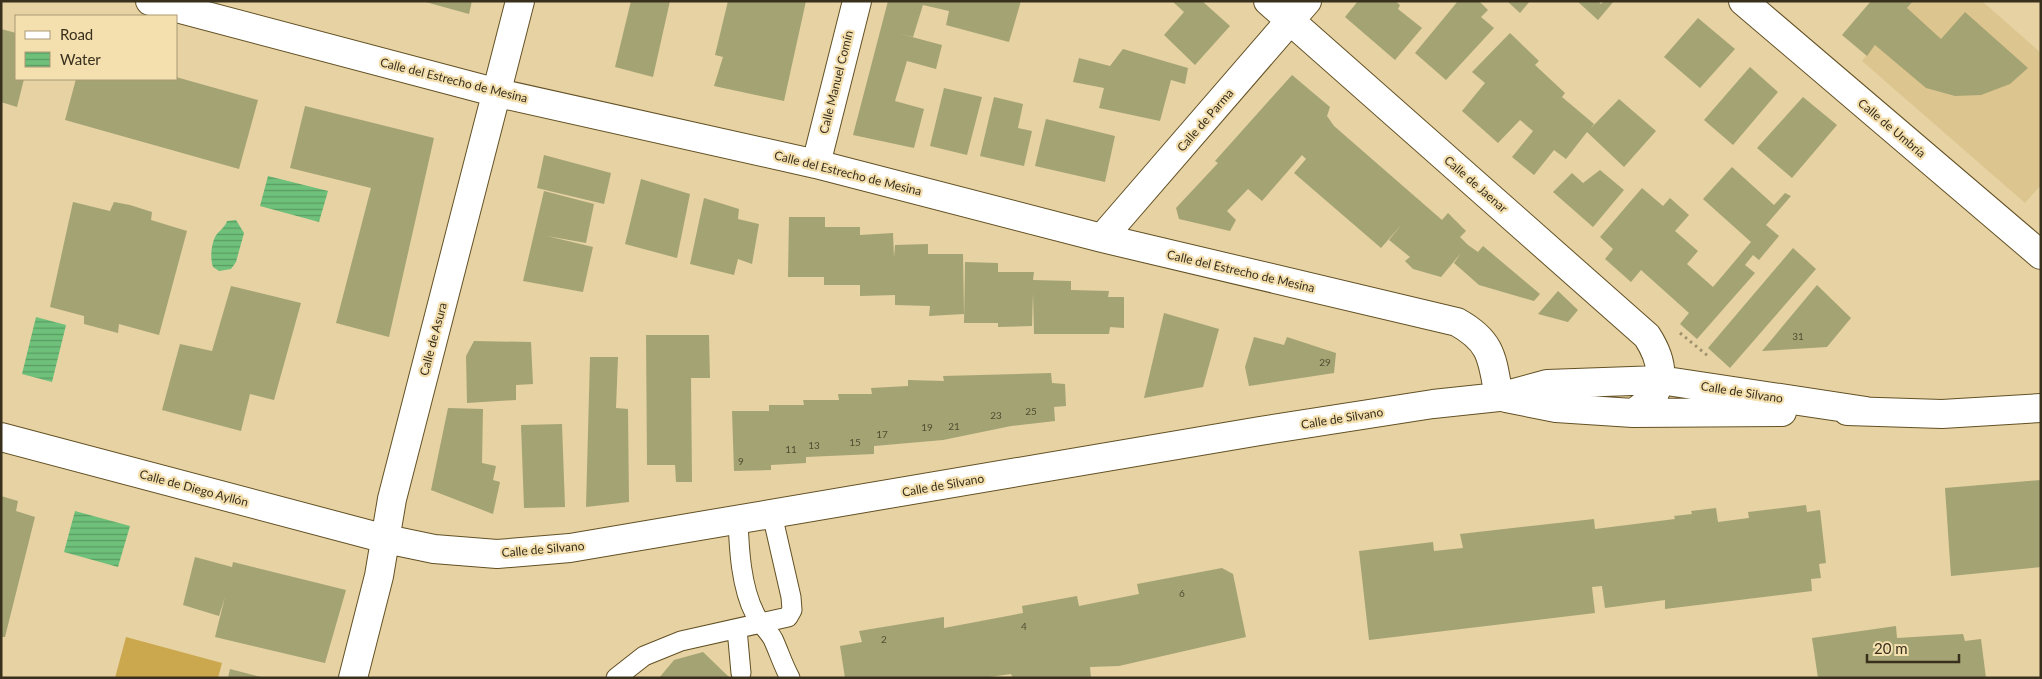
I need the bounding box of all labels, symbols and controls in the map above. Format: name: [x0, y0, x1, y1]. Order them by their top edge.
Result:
legend: [15, 15, 178, 80]
text: Road: [60, 25, 93, 43]
street label: Calle Manuel Comín: [816, 29, 856, 135]
text: Water: [60, 50, 101, 68]
street label: Calle del Estrecho de Mesina: [379, 54, 529, 106]
street label: Calle de Parma: [1174, 85, 1236, 154]
street label: Calle de Umbría: [1855, 95, 1929, 161]
street label: Calle del Estrecho de Mesina: [773, 147, 923, 199]
street label: Calle de Jaenar: [1441, 152, 1511, 216]
street label: Calle del Estrecho de Mesina: [1166, 247, 1316, 295]
street label: Calle de Asura: [416, 301, 450, 377]
house number: 31: [1792, 330, 1804, 342]
house number: 29: [1319, 356, 1331, 368]
street label: Calle de Silvano: [1700, 378, 1784, 406]
street label: Calle de Silvano: [1300, 404, 1384, 432]
house number: 25: [1025, 405, 1037, 417]
house number: 23: [990, 409, 1002, 421]
house number: 21: [948, 420, 960, 432]
house number: 19: [921, 421, 933, 433]
house number: 17: [876, 428, 888, 440]
house number: 15: [849, 436, 861, 448]
house number: 13: [808, 439, 820, 451]
house number: 11: [785, 443, 797, 455]
house number: 9: [738, 455, 744, 467]
street label: Calle de Diego Ayllón: [138, 466, 250, 510]
street label: Calle de Silvano: [901, 470, 985, 500]
street label: Calle de Silvano: [501, 538, 585, 560]
house number: 6: [1179, 587, 1185, 599]
house number: 4: [1021, 620, 1027, 632]
scale bar: [1867, 632, 1960, 664]
house number: 2: [881, 633, 887, 645]
text: 20 m: [1874, 639, 1908, 657]

